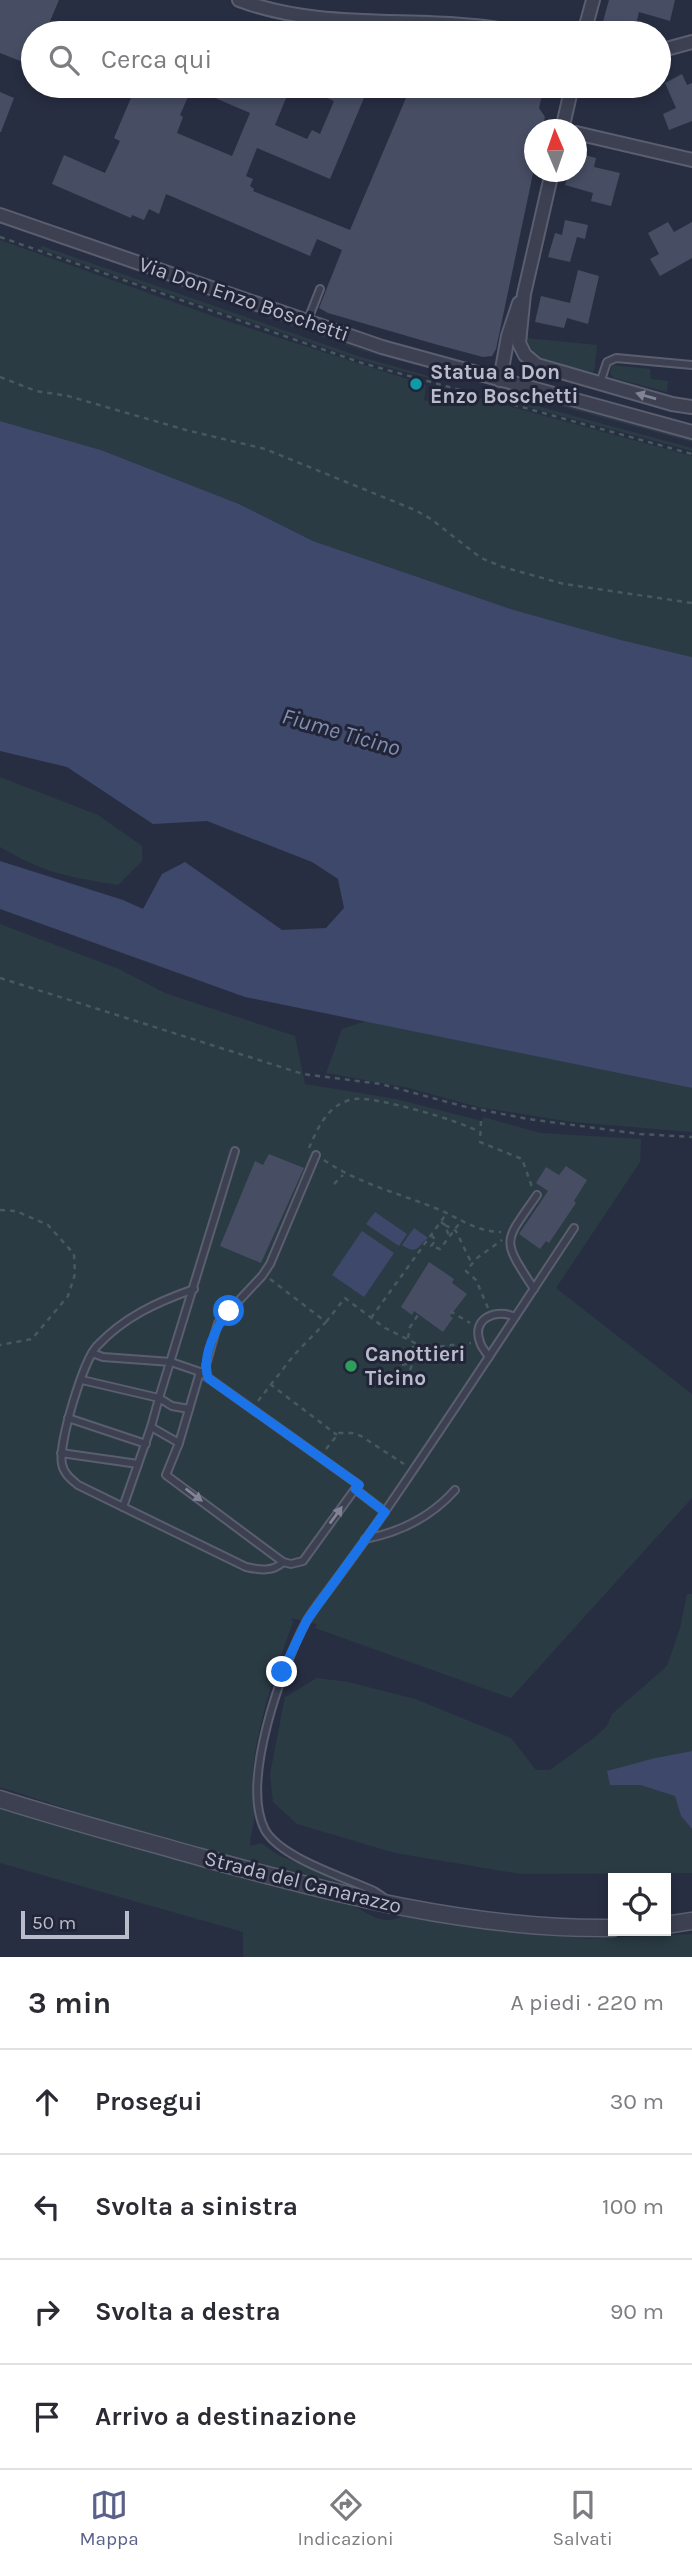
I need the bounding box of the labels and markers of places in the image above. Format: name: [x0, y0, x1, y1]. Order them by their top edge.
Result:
place label: Statua a Don Enzo Boschetti: [430, 360, 578, 408]
marker: Statua a Don Enzo Boschetti: [408, 376, 424, 392]
place label: Canottieri Ticino: [365, 1342, 465, 1390]
marker: Canottieri Ticino: [343, 1358, 359, 1374]

